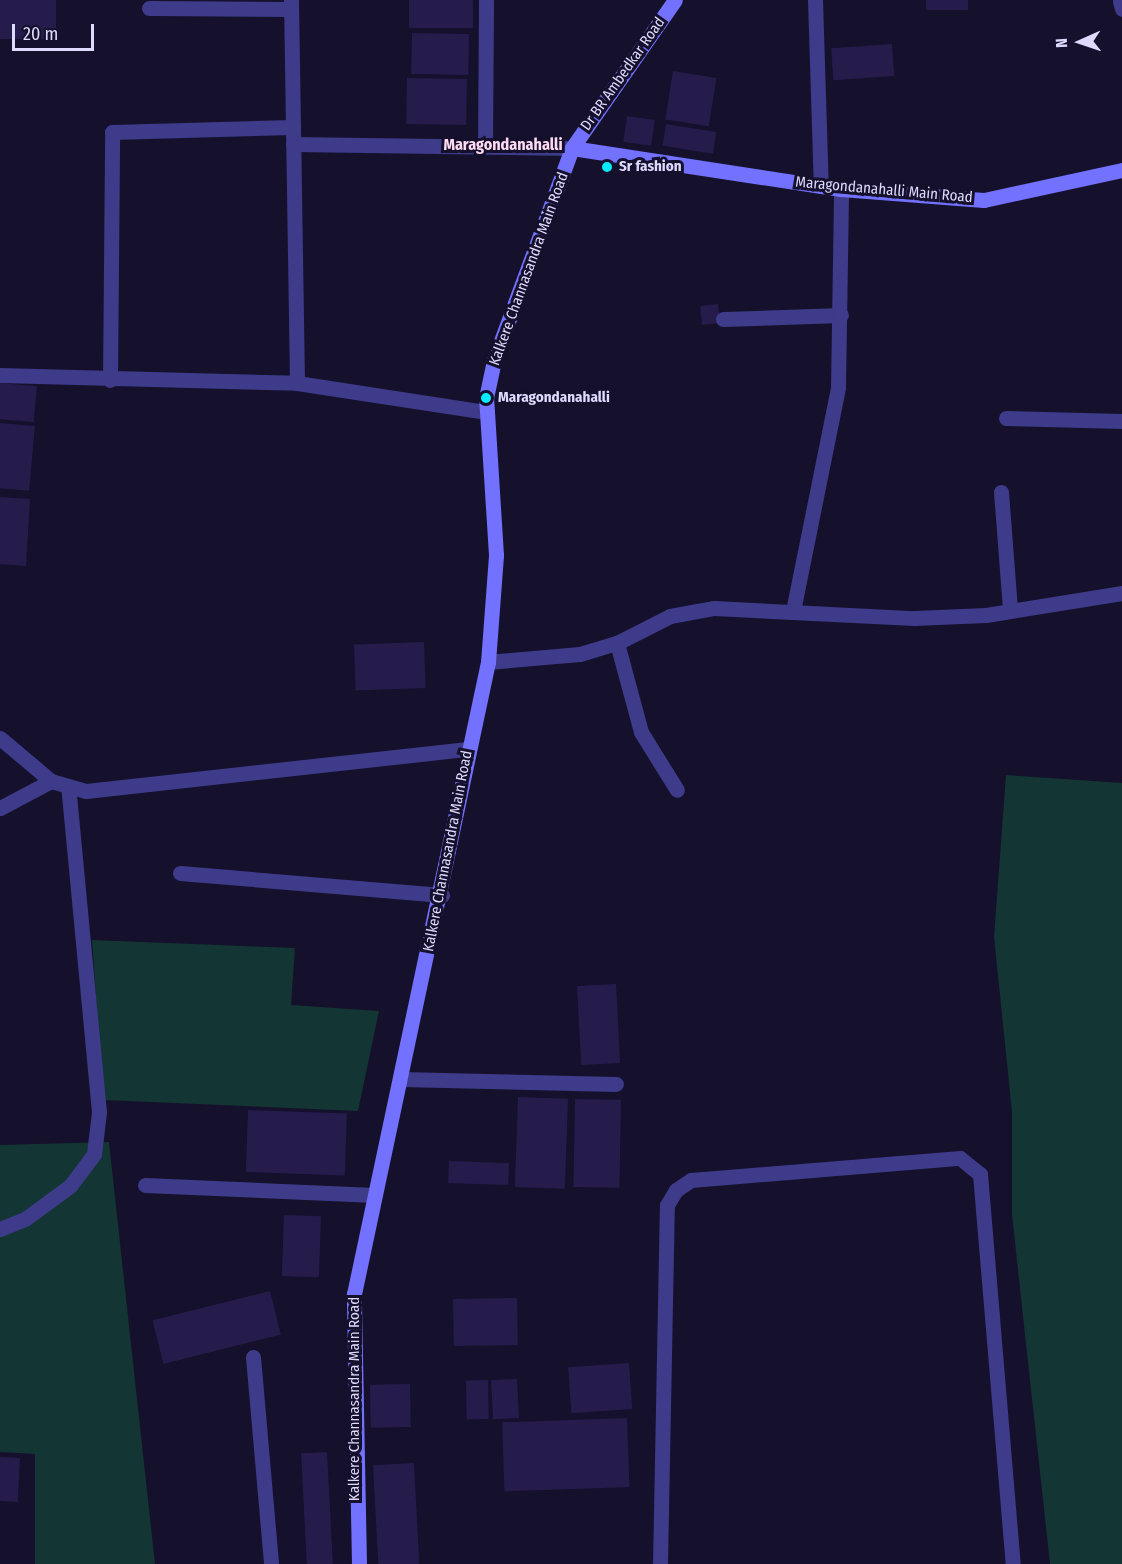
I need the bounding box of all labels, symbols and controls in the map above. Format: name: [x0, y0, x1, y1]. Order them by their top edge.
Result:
scale bar: [15, 12, 98, 50]
north arrow: [1050, 12, 1110, 72]
street label: Dr BR Ambedkar Road: [577, 14, 669, 134]
text: 20 m: [23, 23, 58, 45]
text: N: [1052, 38, 1071, 48]
district label: Maragondanahalli: [443, 135, 563, 155]
place label: Sr fashion: [619, 158, 682, 176]
marker: Sr fashion: [600, 160, 614, 174]
street label: Kalkere Channasandra Main Road: [486, 170, 572, 368]
street label: Maragondanahalli Main Road: [795, 173, 973, 207]
place label: Maragondanahalli: [498, 389, 610, 407]
marker: Maragondanahalli: [479, 391, 493, 405]
street label: Kalkere Channasandra Main Road: [420, 749, 476, 953]
street label: Kalkere Channasandra Main Road: [346, 1297, 364, 1501]

